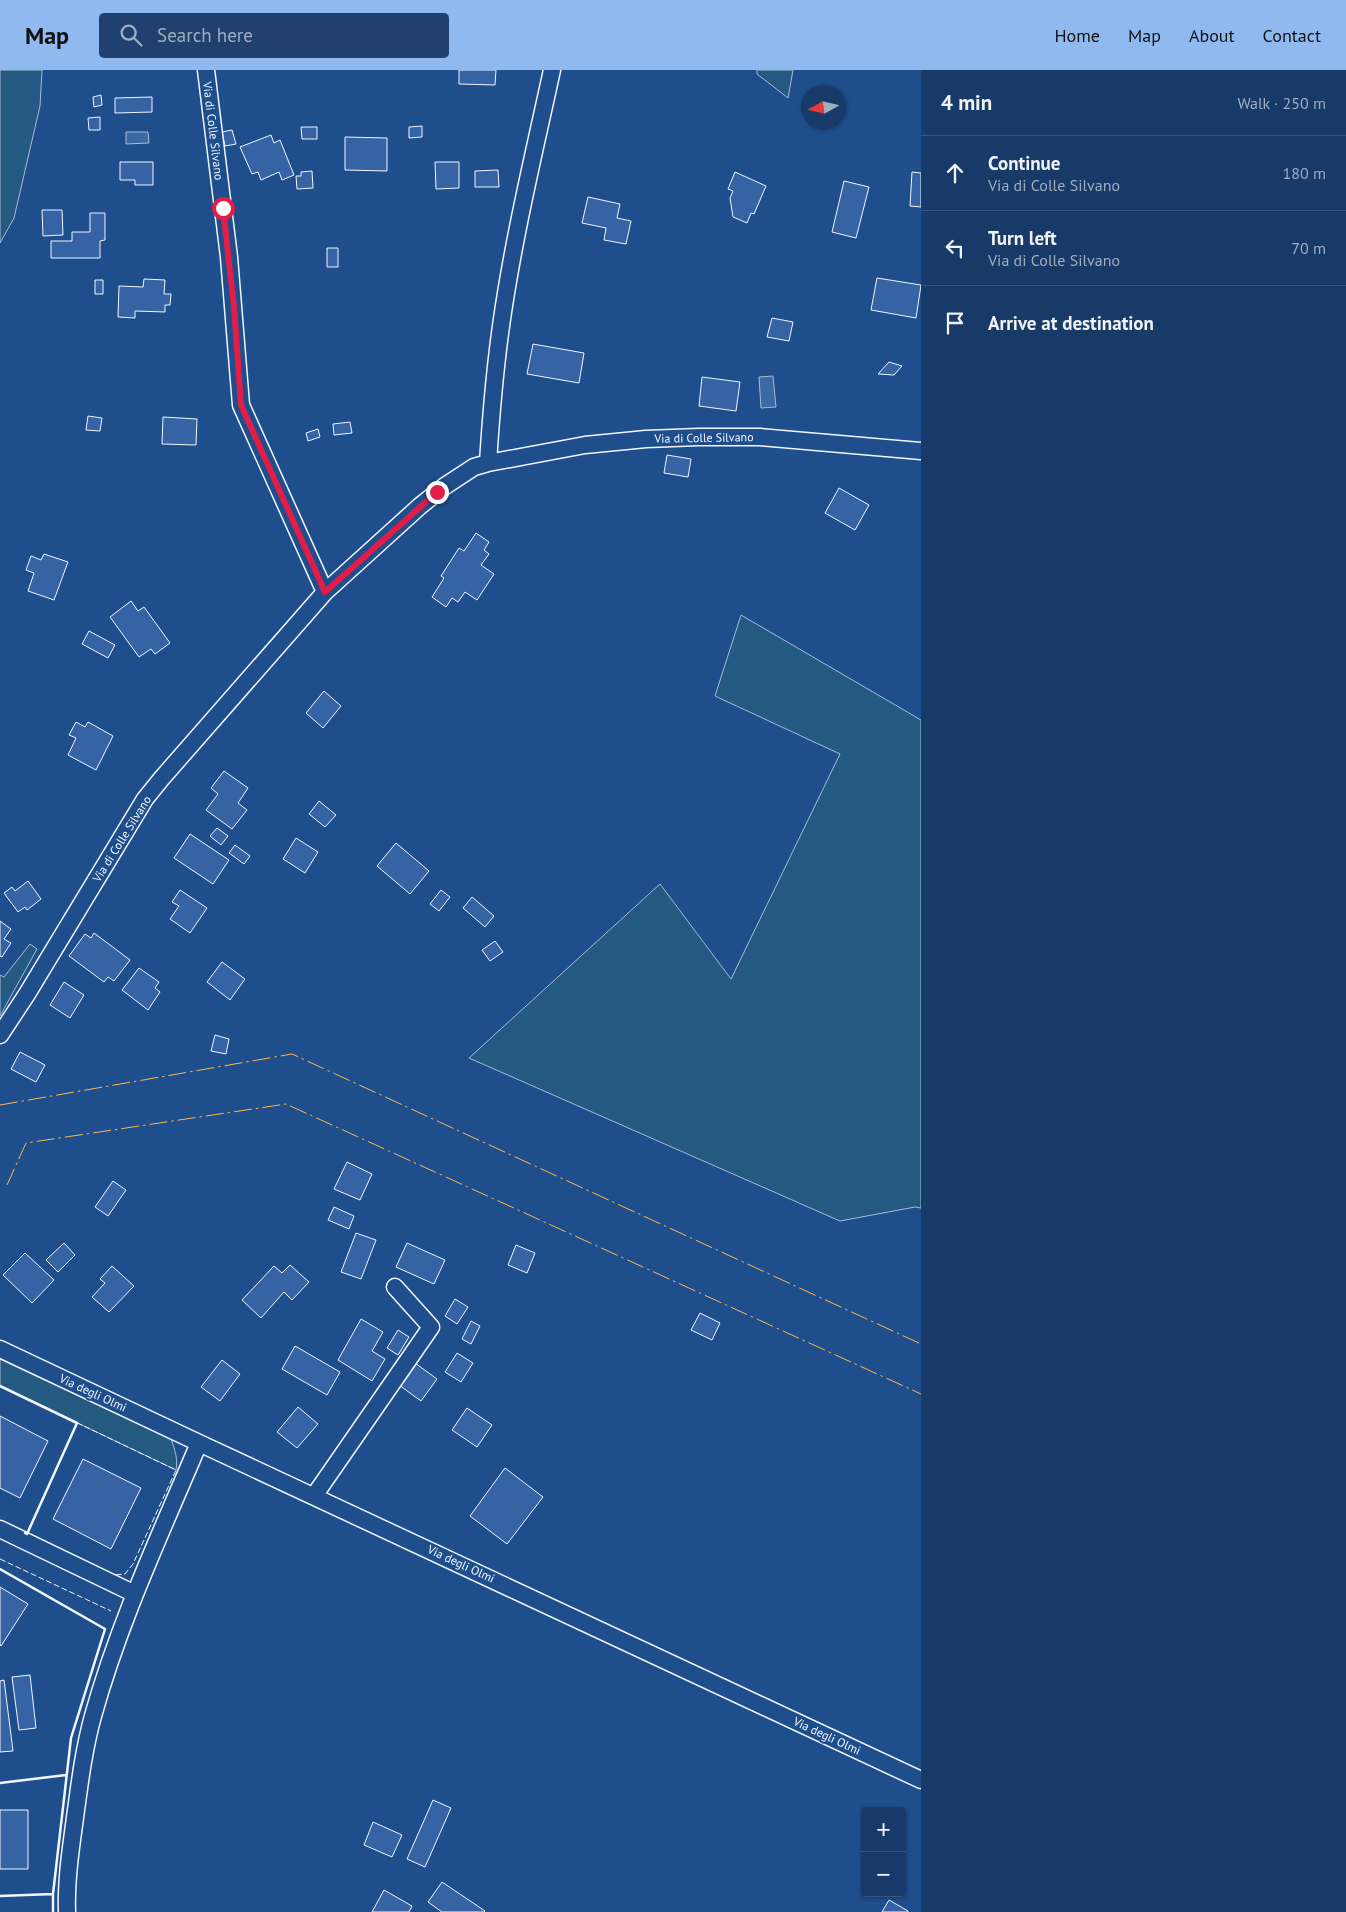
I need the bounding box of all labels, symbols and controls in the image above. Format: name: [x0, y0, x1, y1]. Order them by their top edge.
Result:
search box: [99, 13, 449, 58]
text: Map: [25, 20, 69, 51]
icon: search: [117, 21, 145, 49]
text: Search here: [157, 23, 253, 47]
text: Home: [1054, 24, 1100, 47]
text: Map: [1128, 24, 1161, 47]
text: About: [1189, 24, 1235, 47]
text: Contact: [1263, 24, 1321, 47]
street label: Via di Colle Silvano: [200, 80, 227, 181]
north arrow: [801, 85, 846, 130]
text: 4 min: [941, 89, 992, 116]
text: Walk · 250 m: [1237, 93, 1326, 113]
text: Continue: [988, 151, 1060, 175]
icon: ahead: [941, 159, 969, 187]
text: 180 m: [1283, 163, 1326, 183]
text: Via di Colle Silvano: [988, 175, 1120, 195]
route start: [212, 197, 235, 220]
text: Turn left: [988, 226, 1057, 250]
icon: left: [941, 234, 969, 262]
text: 70 m: [1291, 238, 1326, 258]
text: Via di Colle Silvano: [988, 250, 1120, 270]
icon: arrive: [941, 309, 969, 337]
text: Arrive at destination: [988, 311, 1154, 335]
street label: Via di Colle Silvano: [653, 429, 754, 446]
route end: [426, 481, 449, 504]
street label: Via di Colle Silvano: [88, 793, 154, 886]
street label: Via degli Olmi: [56, 1370, 129, 1415]
street label: Via degli Olmi: [424, 1541, 497, 1586]
street label: Via degli Olmi: [790, 1713, 863, 1758]
map controls: [861, 1807, 906, 1897]
button: +: [861, 1807, 906, 1852]
button: −: [861, 1852, 906, 1897]

